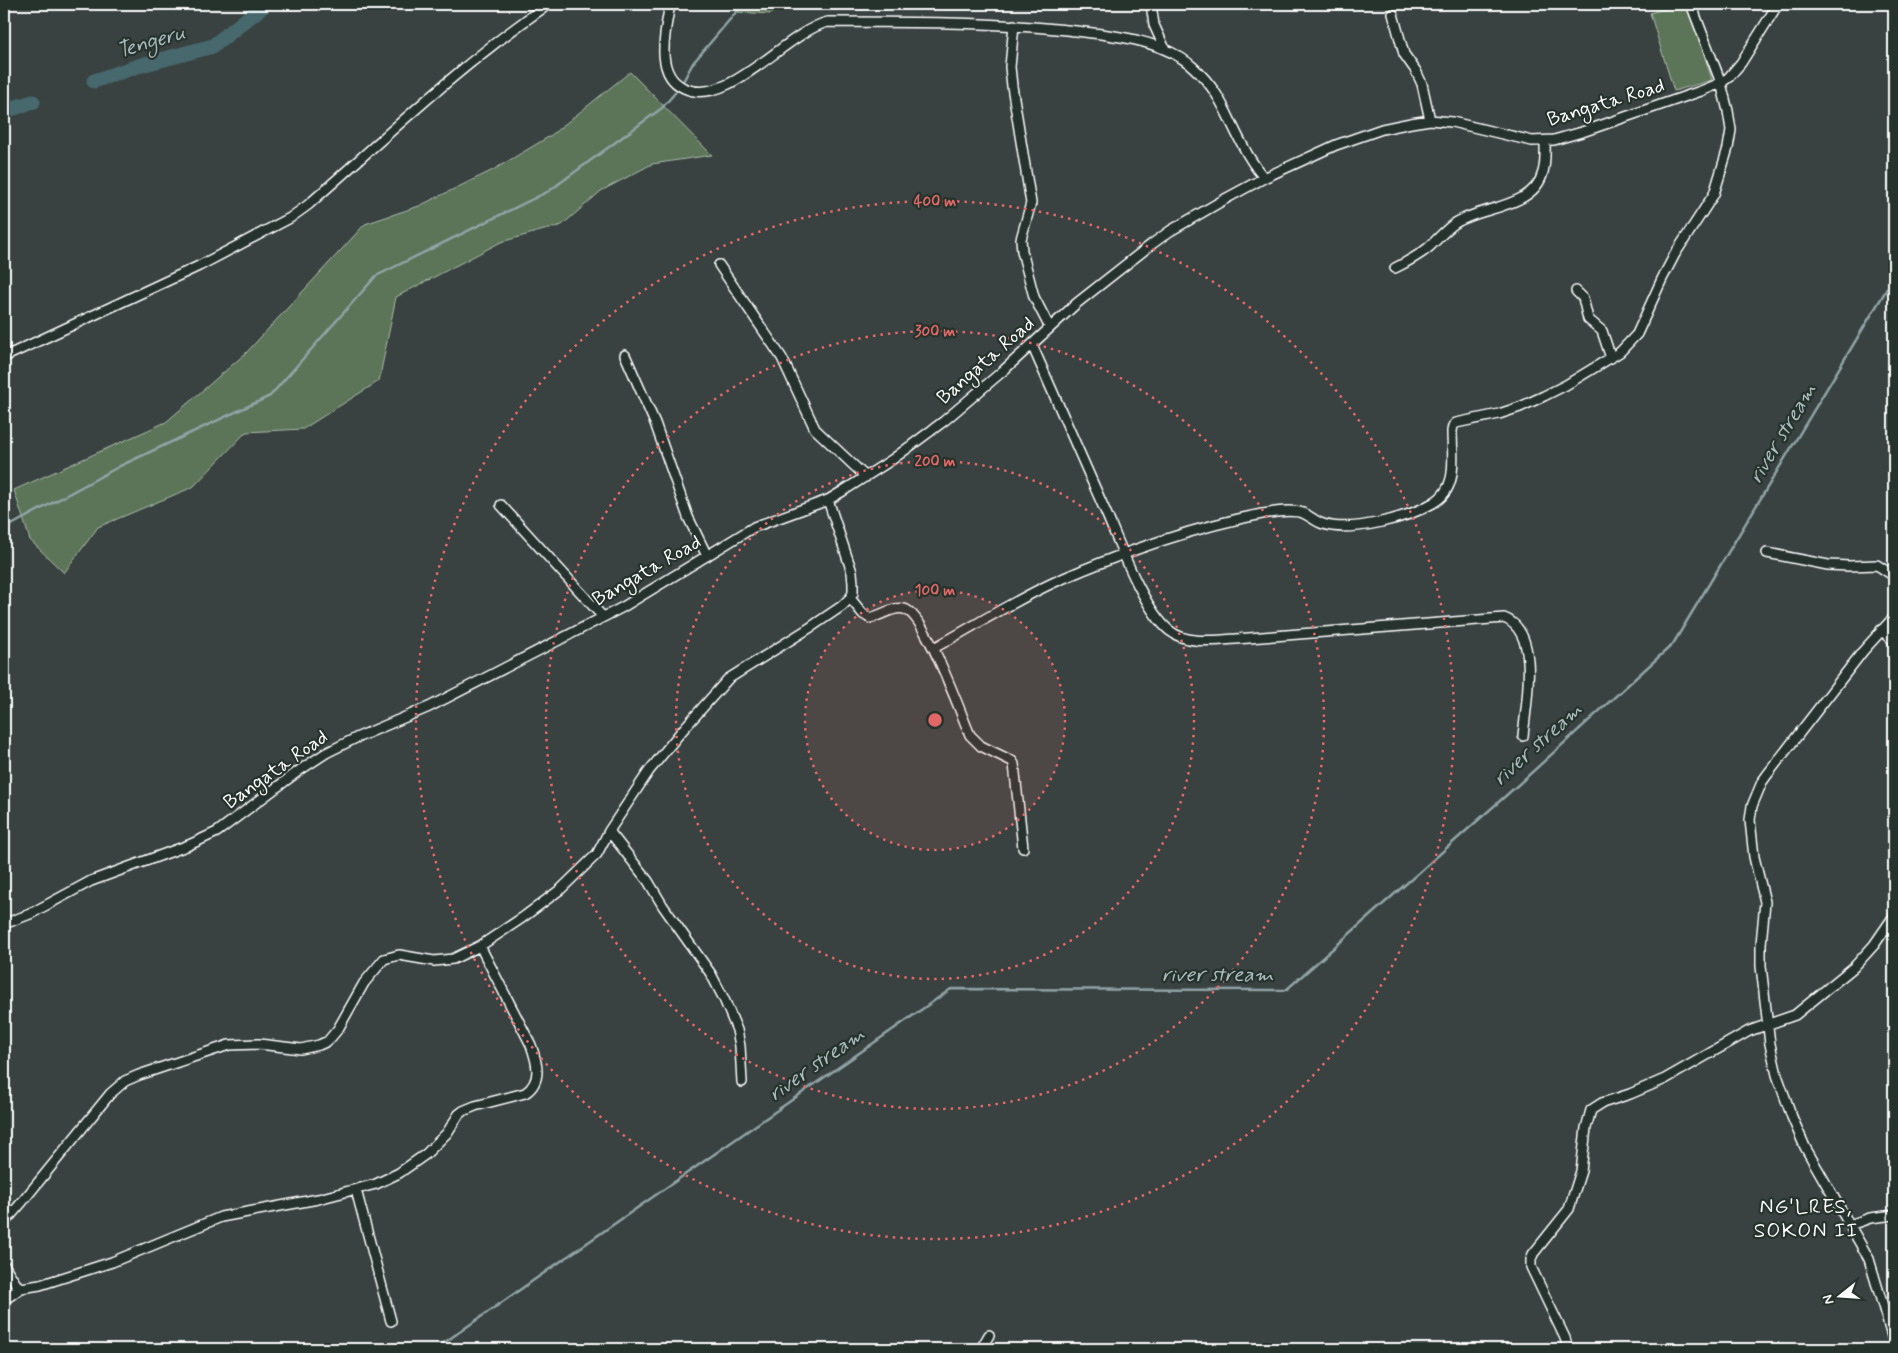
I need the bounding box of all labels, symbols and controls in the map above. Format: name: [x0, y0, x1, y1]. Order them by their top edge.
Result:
water label: Tengeru: [113, 19, 190, 67]
street label: Bangata Road: [1544, 72, 1668, 135]
text: 400 m: [914, 192, 956, 212]
street label: Bangata Road: [931, 311, 1041, 412]
text: 300 m: [915, 322, 955, 342]
water label: river stream: [1742, 378, 1824, 488]
text: 200 m: [915, 452, 956, 472]
street label: Bangata Road: [588, 529, 707, 614]
text: 100 m: [915, 581, 955, 601]
water label: river stream: [1487, 696, 1589, 792]
centre of rings: [926, 711, 944, 729]
street label: Bangata Road: [218, 724, 334, 817]
water label: river stream: [1162, 961, 1274, 989]
water label: river stream: [763, 1021, 871, 1107]
district label: NG'LRES, SOKON II: [1754, 1193, 1858, 1245]
north arrow: [1816, 1270, 1866, 1320]
text: N: [1819, 1292, 1838, 1307]

